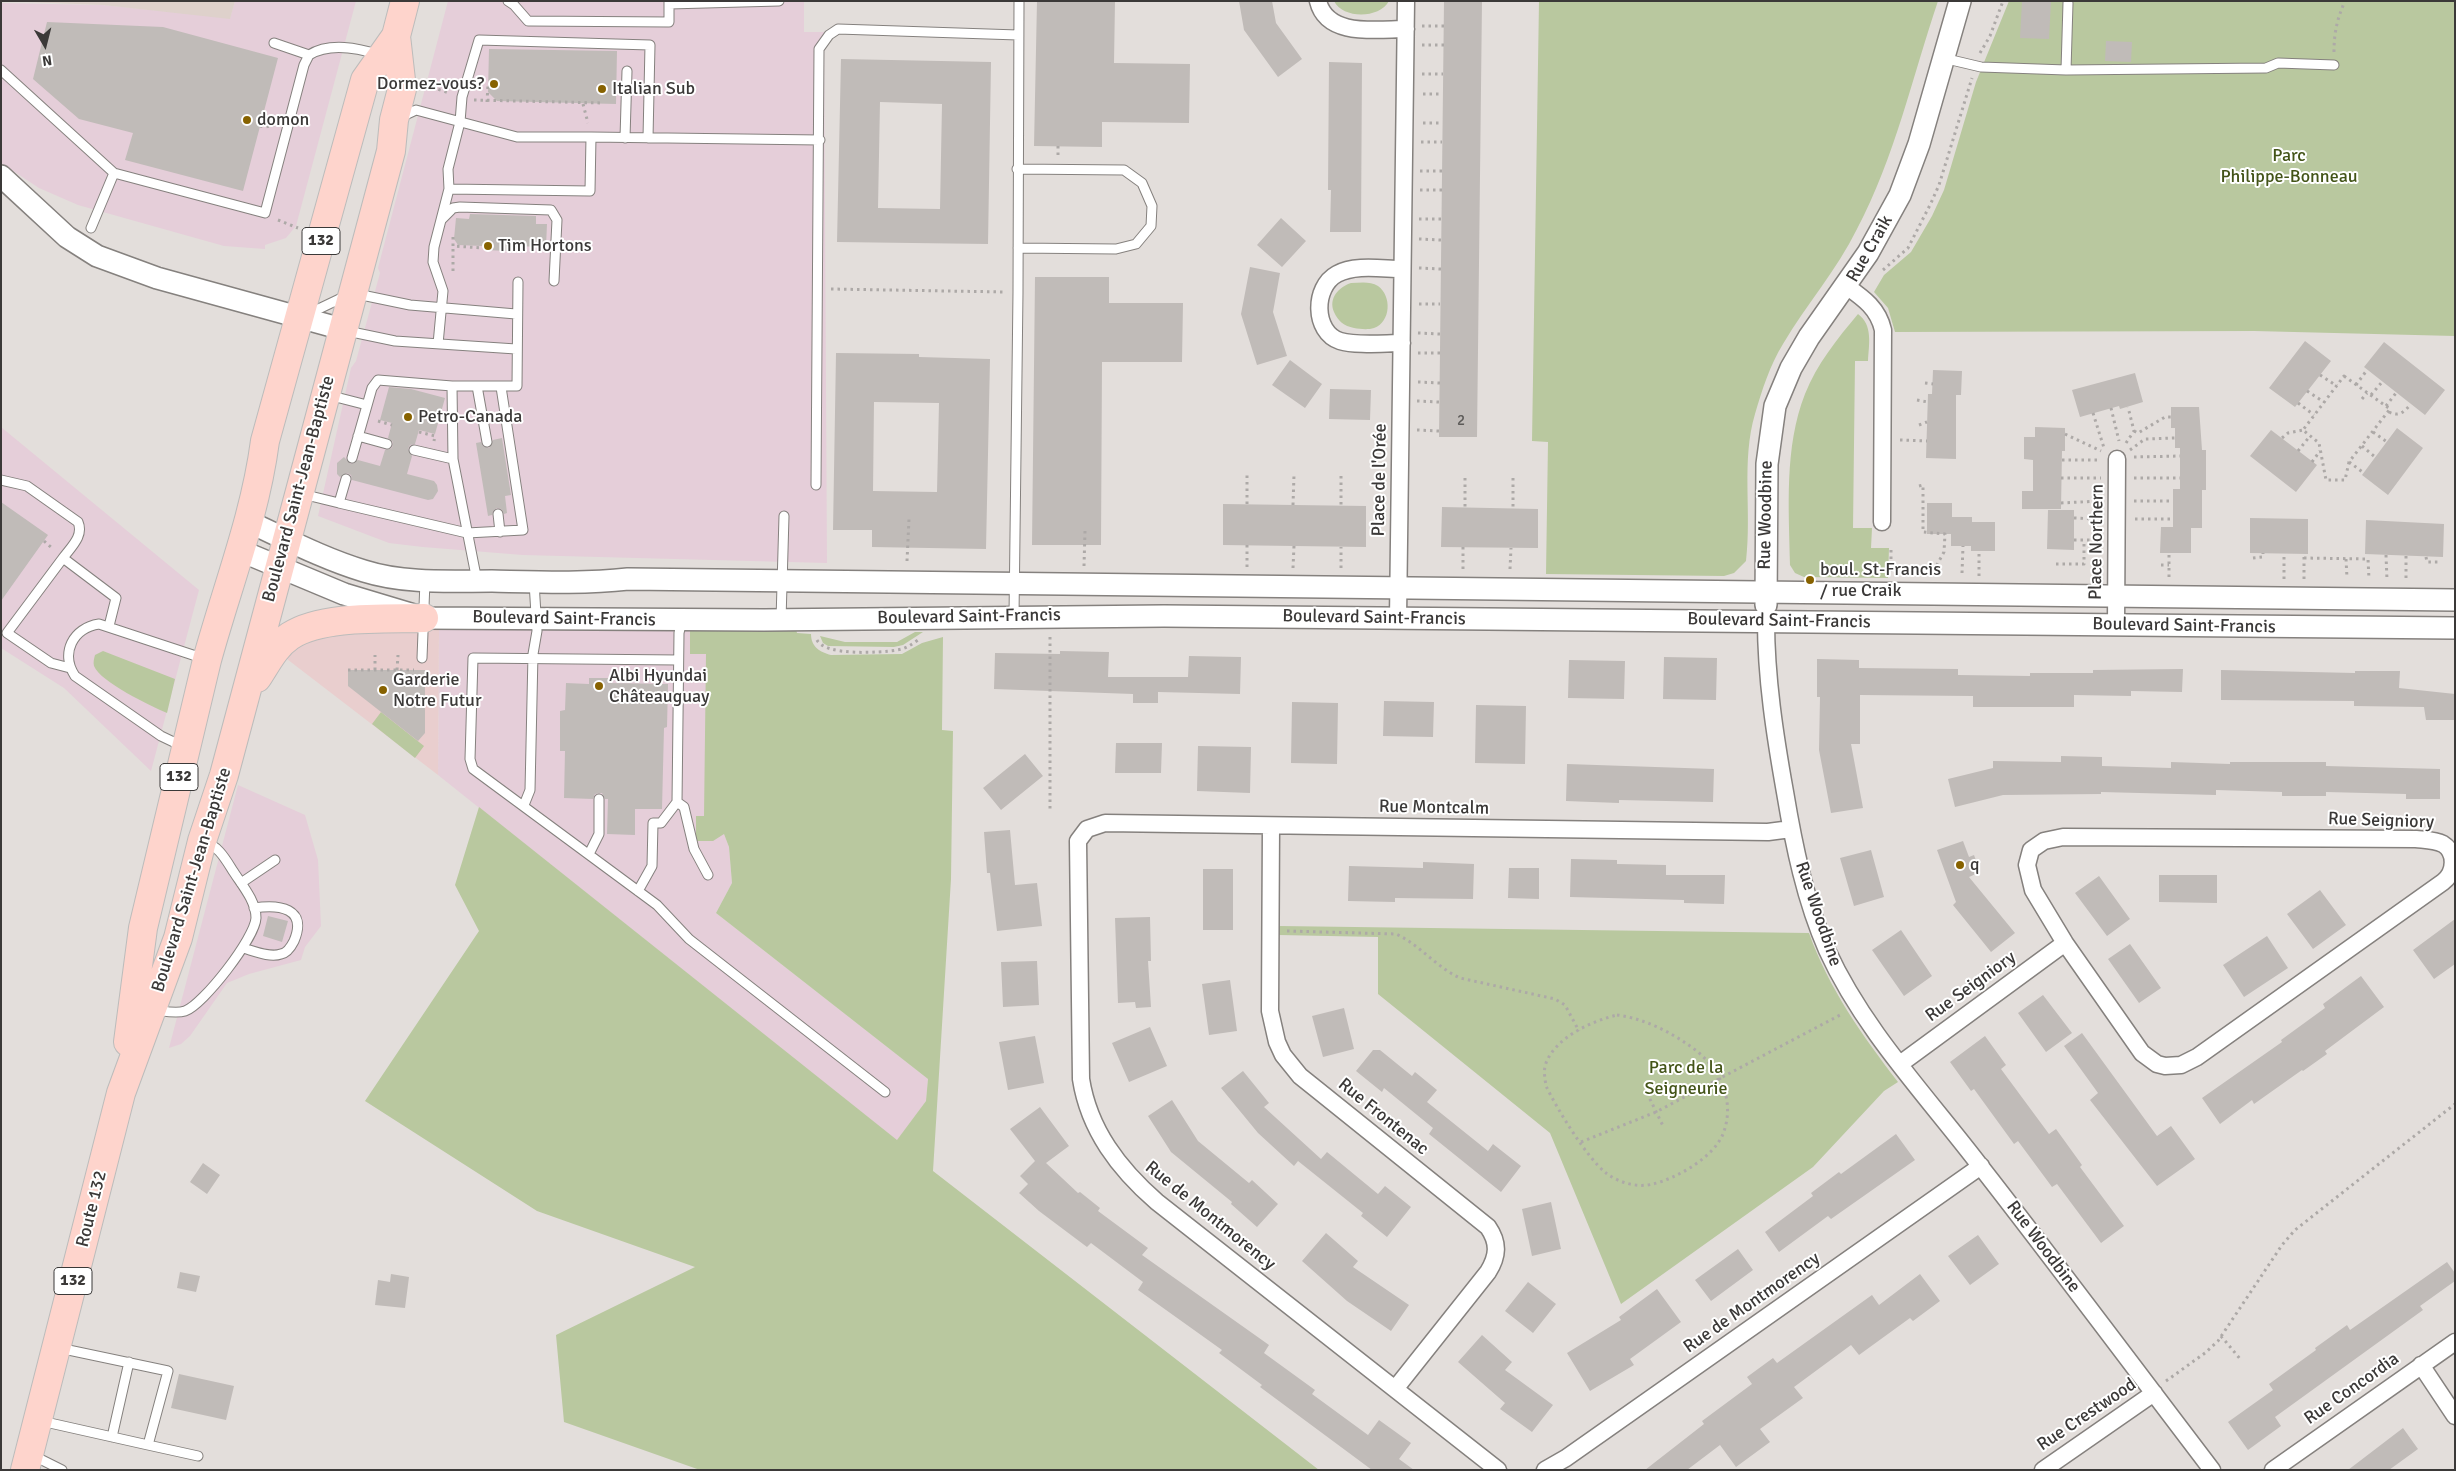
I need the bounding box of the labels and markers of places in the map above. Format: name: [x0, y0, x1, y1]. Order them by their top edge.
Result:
place label: Dormez-vous?: [377, 73, 484, 95]
marker: Dormez-vous?: [488, 78, 500, 90]
place label: Italian Sub: [612, 78, 695, 100]
marker: Italian Sub: [596, 83, 608, 95]
place label: domon: [257, 109, 309, 131]
marker: domon: [241, 114, 253, 126]
place label: Tim Hortons: [498, 235, 592, 257]
marker: Tim Hortons: [482, 240, 494, 252]
place label: Petro-Canada: [418, 406, 522, 428]
marker: Petro-Canada: [402, 411, 414, 423]
place label: boul. St-Francis / rue Craik: [1820, 559, 1941, 602]
marker: boul. St-Francis / rue Craik: [1804, 574, 1816, 586]
place label: Albi Hyundai Châteauguay: [609, 665, 709, 708]
place label: Garderie Notre Futur: [393, 669, 482, 712]
marker: Albi Hyundai Châteauguay: [593, 680, 605, 692]
marker: Garderie Notre Futur: [377, 684, 389, 696]
place label: q: [1970, 854, 1980, 876]
marker: q: [1954, 859, 1966, 871]

